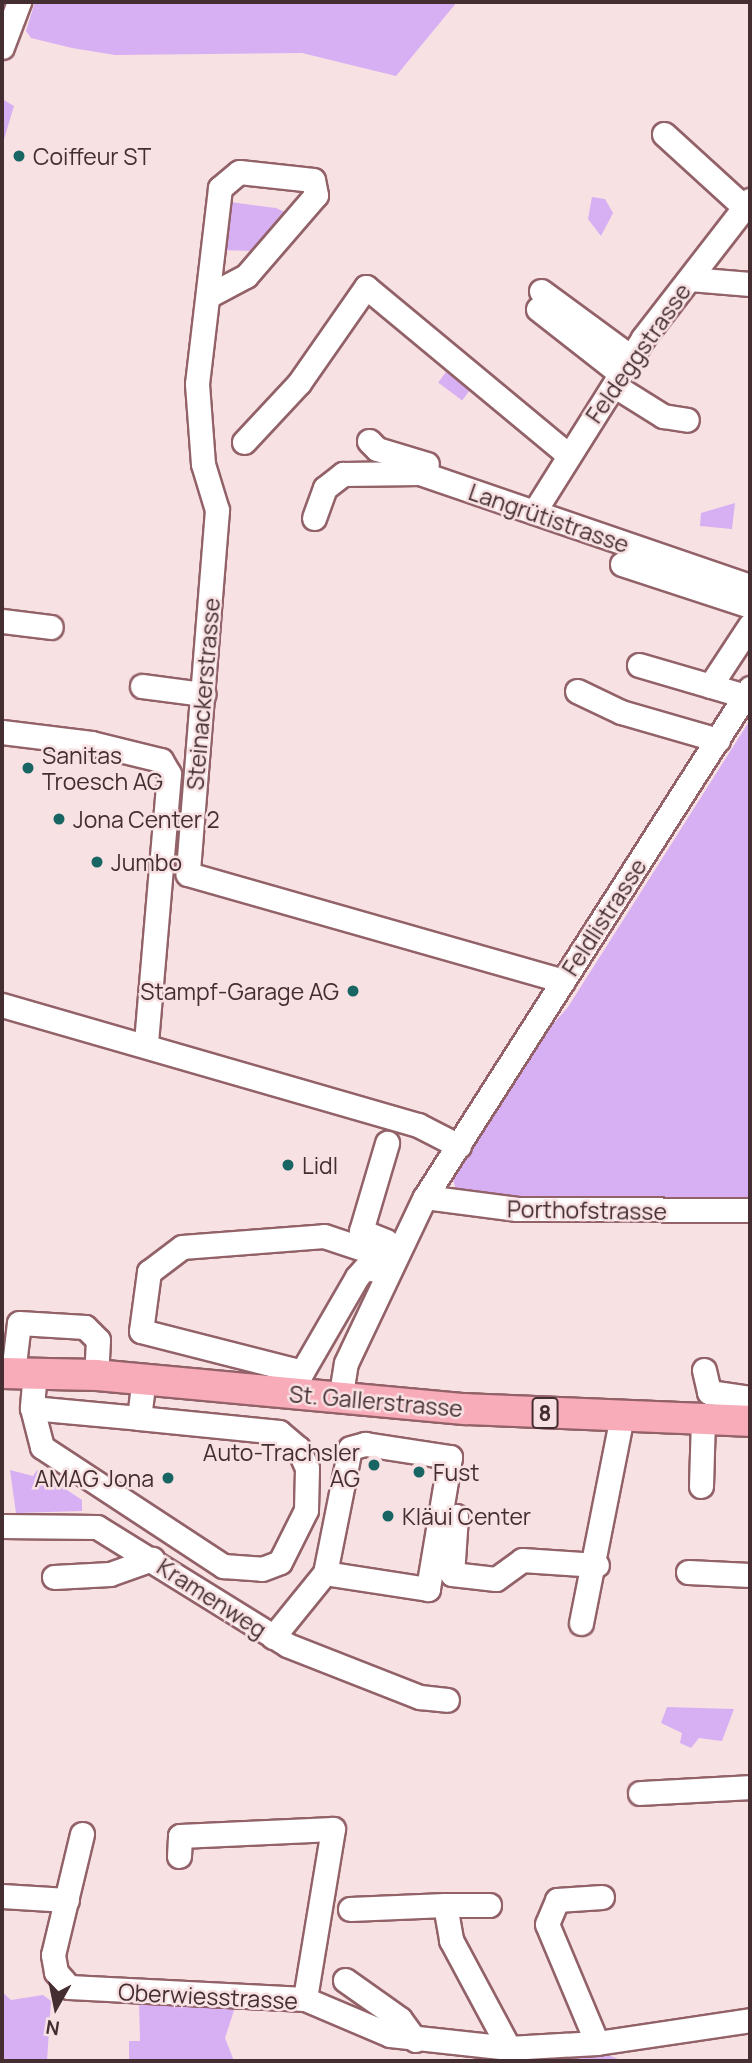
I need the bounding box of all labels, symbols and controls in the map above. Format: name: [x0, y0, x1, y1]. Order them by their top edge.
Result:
place label: Coiffeur ST: [33, 142, 151, 170]
marker: Coiffeur ST: [11, 148, 27, 164]
street label: Feldeggstrasse: [580, 278, 696, 428]
street label: Langrütistrasse: [465, 478, 633, 558]
street label: Steinackerstrasse: [181, 597, 225, 791]
place label: Sanitas Troesch AG: [42, 741, 163, 795]
marker: Sanitas Troesch AG: [20, 760, 36, 776]
place label: Jona Center 2: [73, 805, 220, 833]
marker: Jona Center 2: [51, 811, 67, 827]
place label: Jumbo: [111, 848, 182, 876]
street label: Feldlistrasse: [556, 853, 652, 981]
marker: Jumbo: [89, 854, 105, 870]
place label: Stampf-Garage AG: [140, 977, 339, 1005]
marker: Stampf-Garage AG: [345, 983, 361, 999]
place label: Lidl: [302, 1151, 338, 1179]
marker: Lidl: [280, 1157, 296, 1173]
street label: Porthofstrasse: [507, 1195, 667, 1225]
street label: St. Gallerstrasse: [288, 1380, 464, 1422]
road number: 8: [531, 1396, 559, 1430]
place label: Auto-Trachsler AG: [203, 1438, 360, 1492]
marker: Auto-Trachsler AG: [366, 1457, 382, 1473]
place label: Fust: [433, 1458, 480, 1486]
place label: AMAG Jona: [34, 1464, 154, 1492]
marker: Fust: [411, 1464, 427, 1480]
marker: AMAG Jona: [160, 1470, 176, 1486]
place label: Kläui Center: [402, 1502, 531, 1530]
marker: Kläui Center: [380, 1508, 396, 1524]
street label: Kramenweg: [152, 1552, 272, 1644]
north arrow: [21, 1972, 91, 2042]
street label: Oberwiesstrasse: [117, 1978, 299, 2014]
text: N: [44, 2014, 61, 2042]

